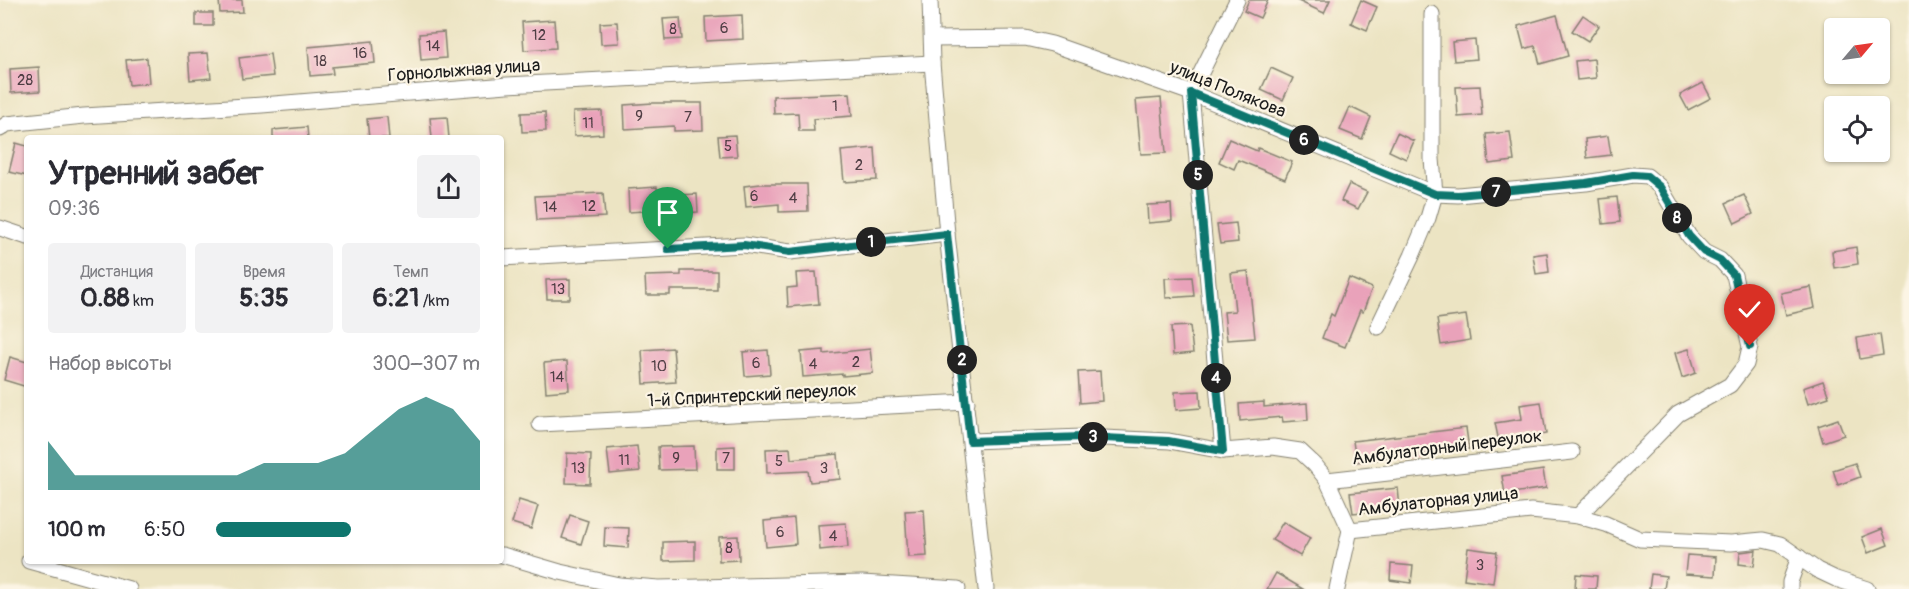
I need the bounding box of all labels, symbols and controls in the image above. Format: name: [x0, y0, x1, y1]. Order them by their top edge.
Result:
north arrow: [1824, 18, 1890, 84]
map controls: [1824, 18, 1890, 162]
house number: 6: [720, 19, 728, 38]
house number: 8: [669, 20, 677, 39]
house number: 12: [532, 26, 546, 45]
house number: 14: [426, 37, 441, 56]
house number: 16: [353, 44, 367, 63]
house number: 18: [313, 52, 327, 71]
street label: Горнолыжная улица: [387, 54, 541, 87]
street label: улица Полякова: [1165, 55, 1289, 123]
house number: 28: [17, 71, 33, 90]
button: locate: [1824, 96, 1890, 162]
house number: 1: [832, 97, 838, 116]
house number: 9: [635, 107, 643, 126]
house number: 7: [684, 108, 692, 127]
house number: 11: [582, 114, 594, 133]
pin: 6: [1289, 125, 1319, 155]
text: 6: [1299, 130, 1309, 150]
house number: 5: [724, 137, 732, 156]
text: Утренний забег: [48, 153, 264, 194]
button: share: [417, 155, 480, 218]
house number: 2: [855, 156, 863, 175]
pin: 5: [1183, 160, 1213, 190]
text: 5: [1194, 165, 1202, 185]
pin: 7: [1481, 177, 1511, 207]
text: 7: [1492, 182, 1500, 202]
pin: [642, 187, 693, 249]
house number: 6: [750, 187, 758, 206]
house number: 4: [789, 189, 798, 208]
text: 09:36: [48, 196, 100, 221]
icon: arrive: [651, 196, 684, 229]
house number: 12: [582, 197, 596, 216]
house number: 14: [543, 198, 558, 217]
pin: 8: [1662, 203, 1692, 233]
text: 8: [1673, 208, 1681, 228]
pin: 1: [856, 227, 886, 257]
text: 1: [868, 232, 874, 252]
text: Дистанция: [81, 262, 153, 282]
text: Время: [243, 262, 285, 282]
text: Темп: [393, 262, 429, 282]
house number: 13: [551, 280, 565, 299]
text: 0.88: [80, 282, 130, 314]
text: 5:35: [239, 282, 289, 314]
text: 6:21: [373, 282, 419, 314]
pin: [1724, 284, 1775, 346]
text: km: [130, 291, 154, 311]
text: /km: [419, 291, 449, 311]
icon: check: [1733, 293, 1766, 326]
pin: 2: [947, 345, 977, 375]
text: 2: [958, 350, 966, 370]
text: Набор высоты: [48, 351, 172, 376]
text: 300–307 m: [372, 351, 480, 376]
house number: 2: [852, 353, 860, 372]
house number: 6: [752, 354, 760, 373]
house number: 4: [809, 355, 818, 374]
house number: 10: [651, 357, 667, 376]
pin: 4: [1201, 363, 1231, 393]
house number: 14: [550, 368, 565, 387]
text: 4: [1211, 368, 1221, 388]
street label: 1-й Спринтерский переулок: [647, 379, 857, 412]
pin: 3: [1078, 422, 1108, 452]
street label: Амбулаторный переулок: [1351, 424, 1543, 471]
text: 3: [1089, 427, 1097, 447]
house number: 9: [672, 449, 680, 468]
house number: 7: [722, 449, 730, 468]
house number: 11: [618, 451, 630, 470]
house number: 5: [775, 452, 783, 471]
house number: 13: [571, 459, 585, 478]
house number: 3: [820, 459, 828, 478]
street label: Амбулаторная улица: [1357, 482, 1519, 521]
text: 100 m: [48, 517, 105, 542]
text: 6:50: [144, 517, 185, 542]
house number: 6: [776, 523, 784, 542]
house number: 4: [829, 527, 838, 546]
house number: 8: [725, 539, 733, 558]
house number: 3: [1476, 556, 1484, 575]

